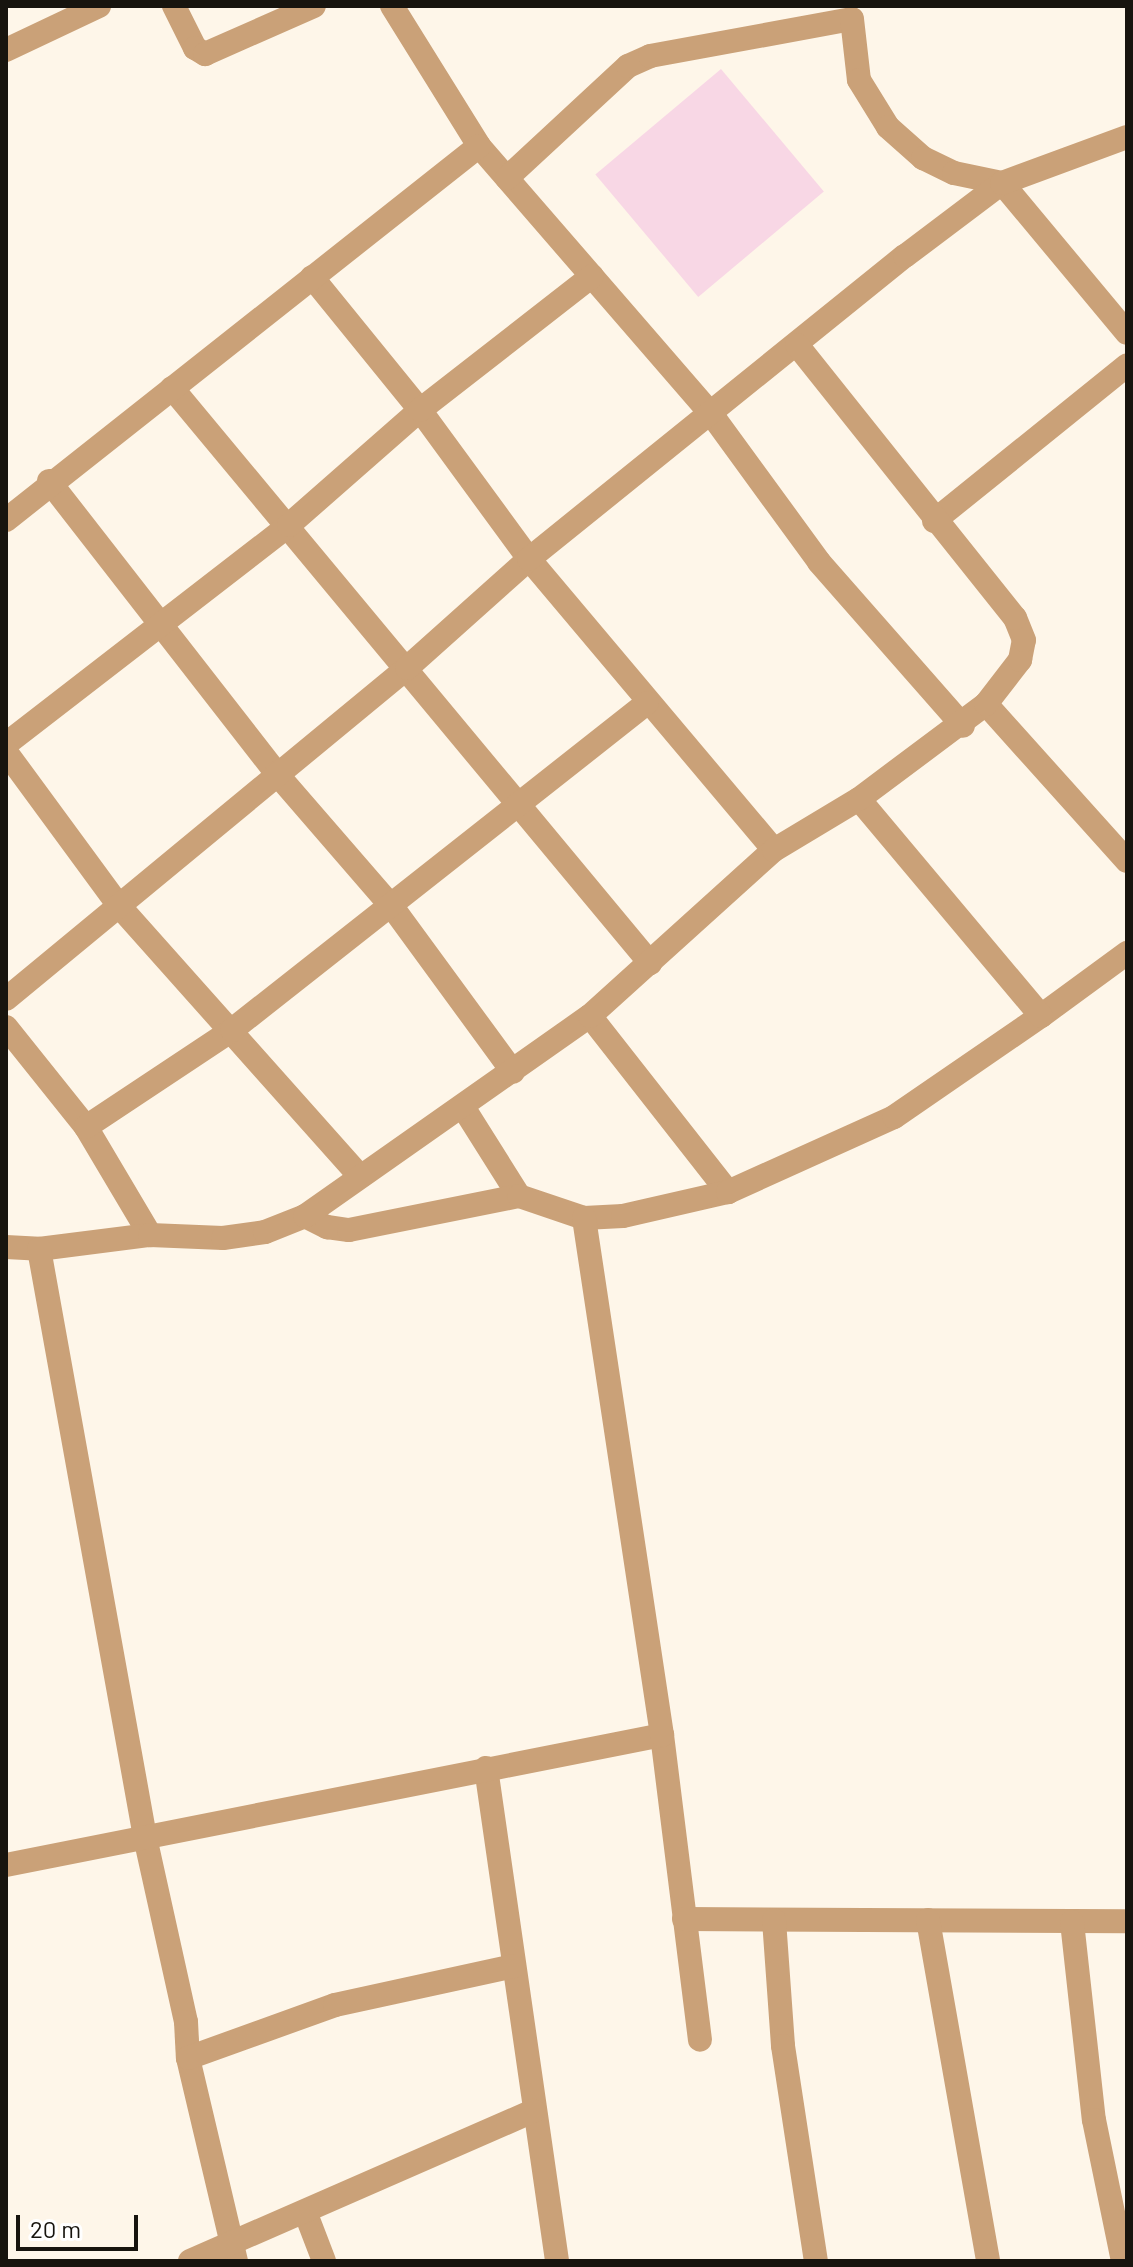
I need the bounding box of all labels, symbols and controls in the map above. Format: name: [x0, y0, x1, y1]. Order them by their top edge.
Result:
scale bar: [20, 2199, 142, 2249]
text: 20 m: [30, 2214, 81, 2243]

